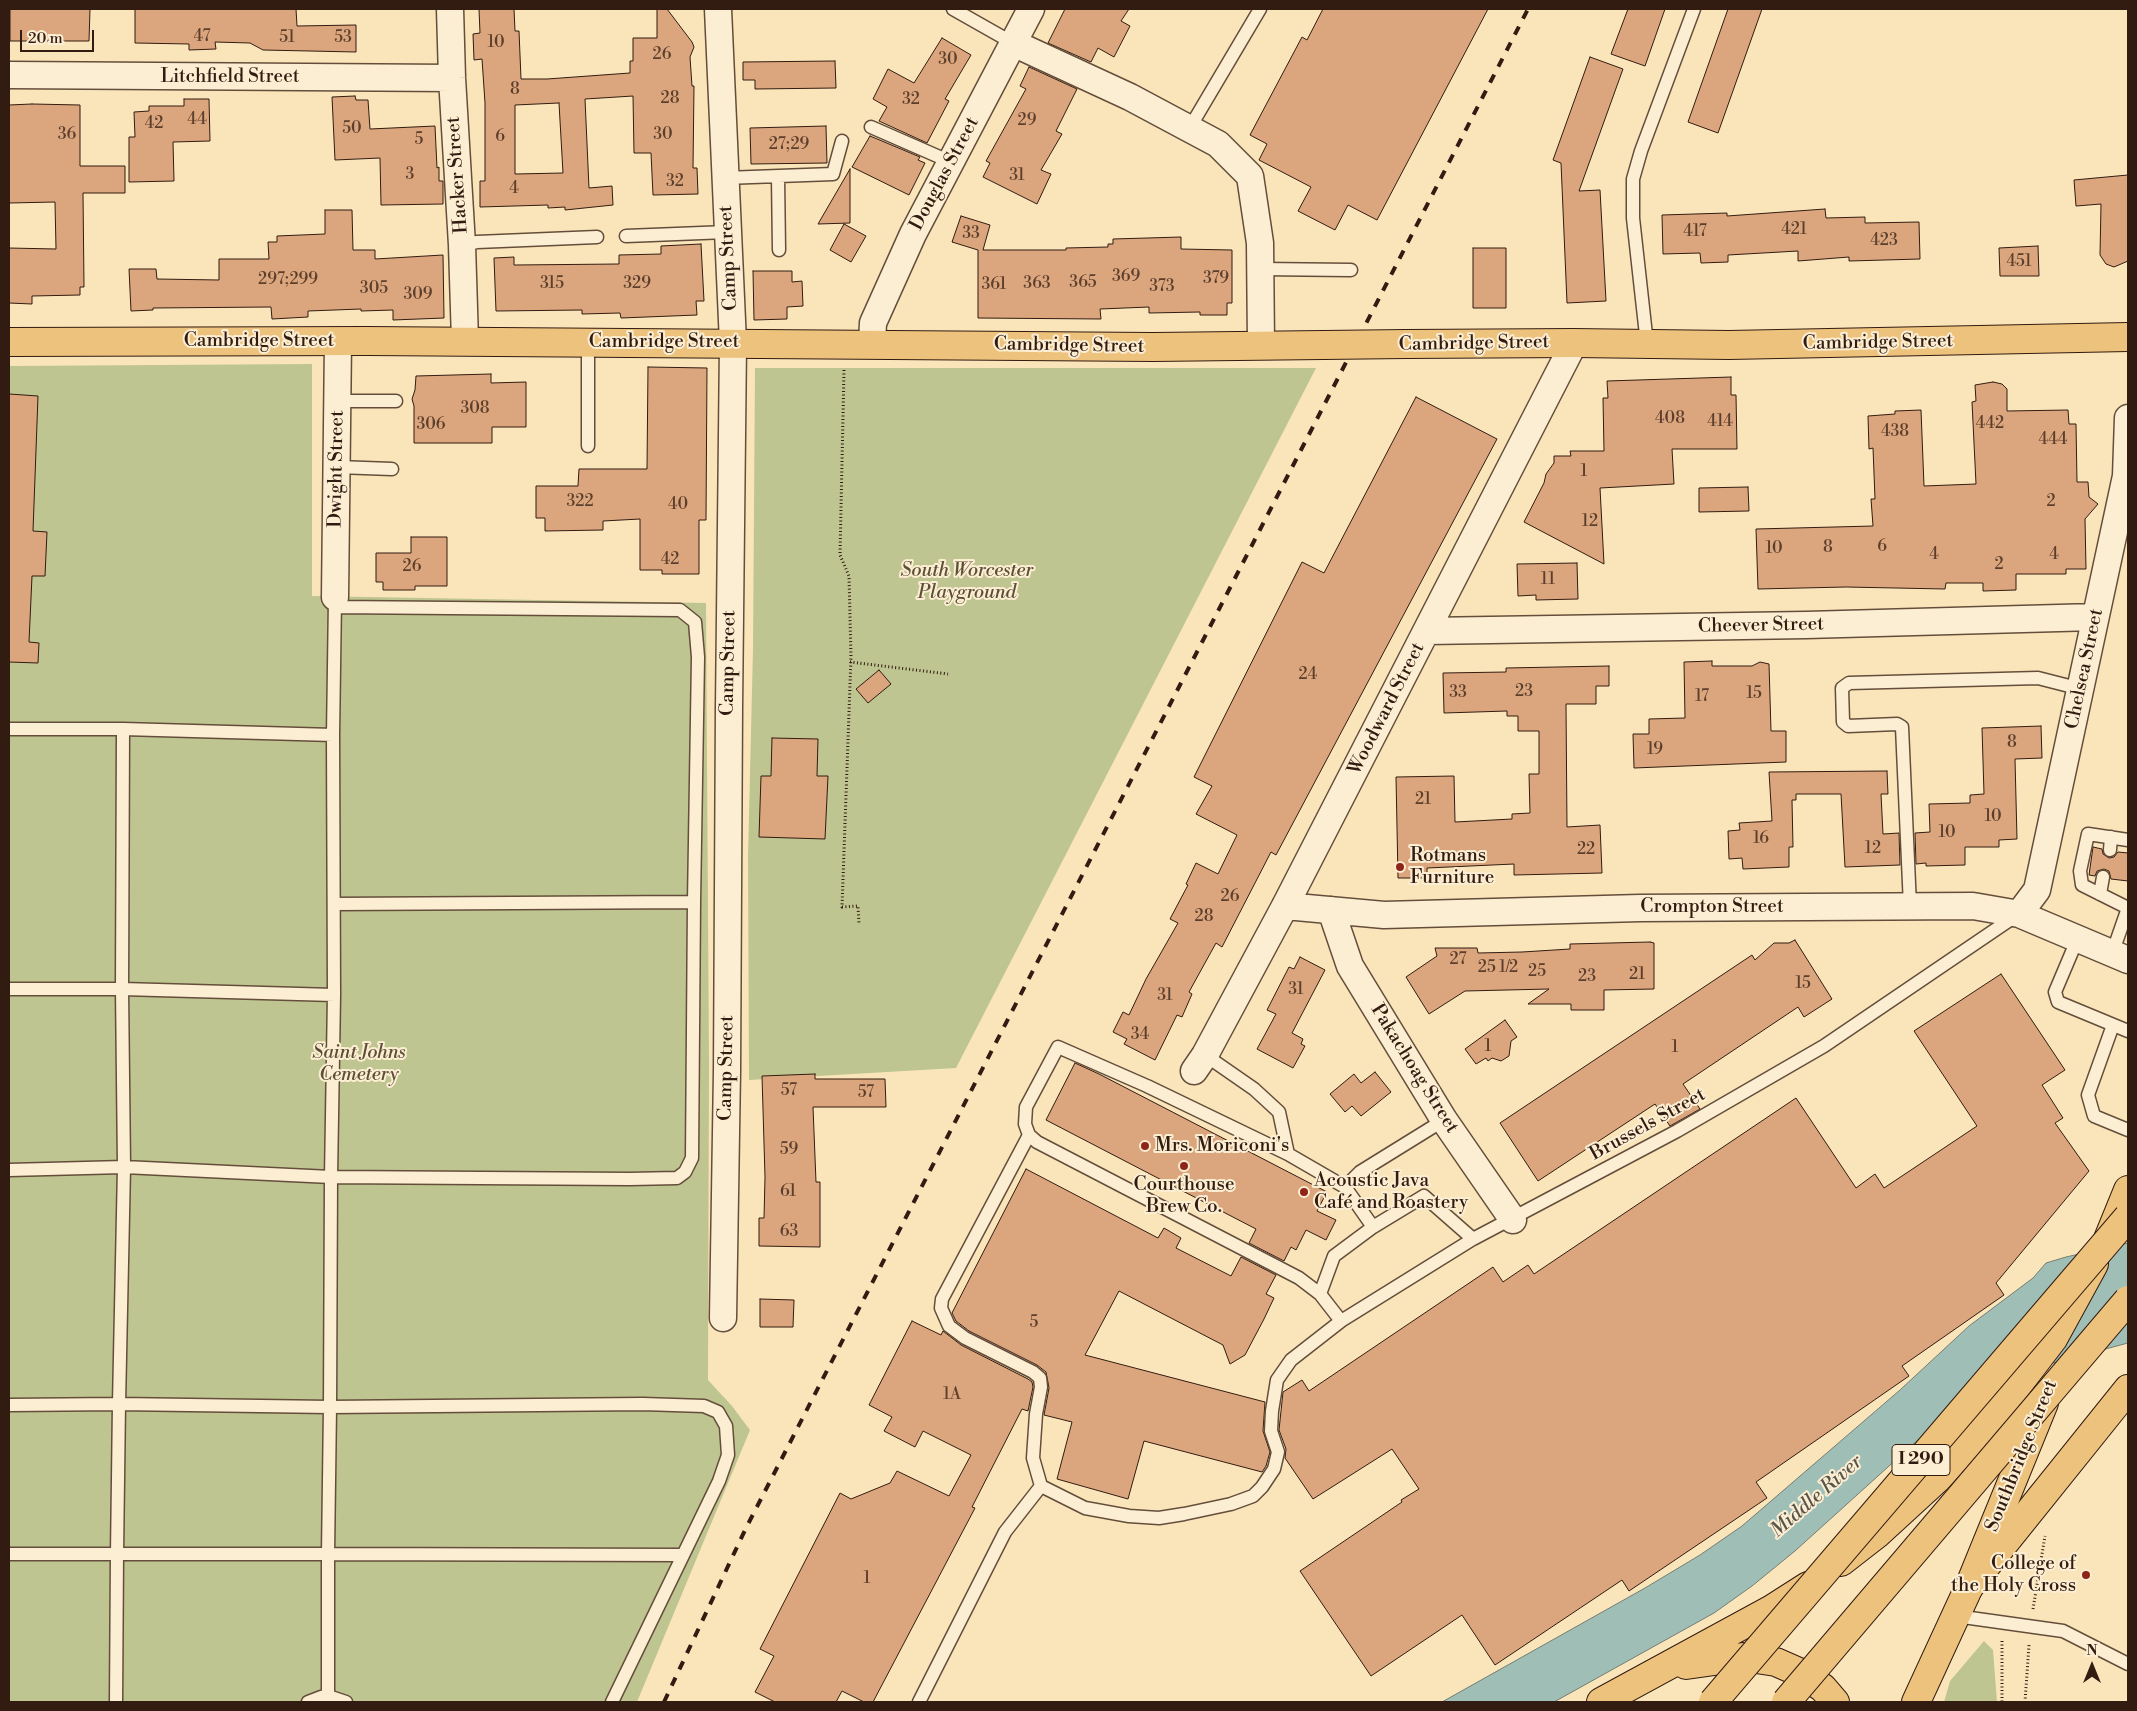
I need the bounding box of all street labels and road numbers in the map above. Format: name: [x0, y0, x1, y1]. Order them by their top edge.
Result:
street label: Litchfield Street: [160, 66, 300, 88]
street label: Douglas Street: [906, 113, 984, 235]
street label: Hacker Street: [443, 116, 473, 234]
street label: Camp Street: [715, 205, 743, 311]
street label: Cambridge Street: [184, 330, 334, 352]
street label: Cambridge Street: [1803, 330, 1953, 356]
street label: Cambridge Street: [589, 331, 739, 353]
street label: Cambridge Street: [1399, 331, 1549, 357]
street label: Cambridge Street: [994, 333, 1144, 359]
street label: Dwight Street: [325, 410, 349, 528]
street label: Chelsea Street: [2061, 607, 2109, 731]
street label: Camp Street: [717, 610, 741, 716]
street label: Cheever Street: [1698, 614, 1824, 638]
street label: Woodward Street: [1344, 639, 1430, 779]
street label: Crompton Street: [1640, 896, 1784, 918]
street label: Pakachoag Street: [1365, 1000, 1463, 1138]
street label: Camp Street: [715, 1015, 739, 1121]
street label: Brussels Street: [1586, 1084, 1710, 1166]
street label: Southbridge Street: [1981, 1377, 2063, 1535]
road number: I 290: [1892, 1444, 1950, 1476]

